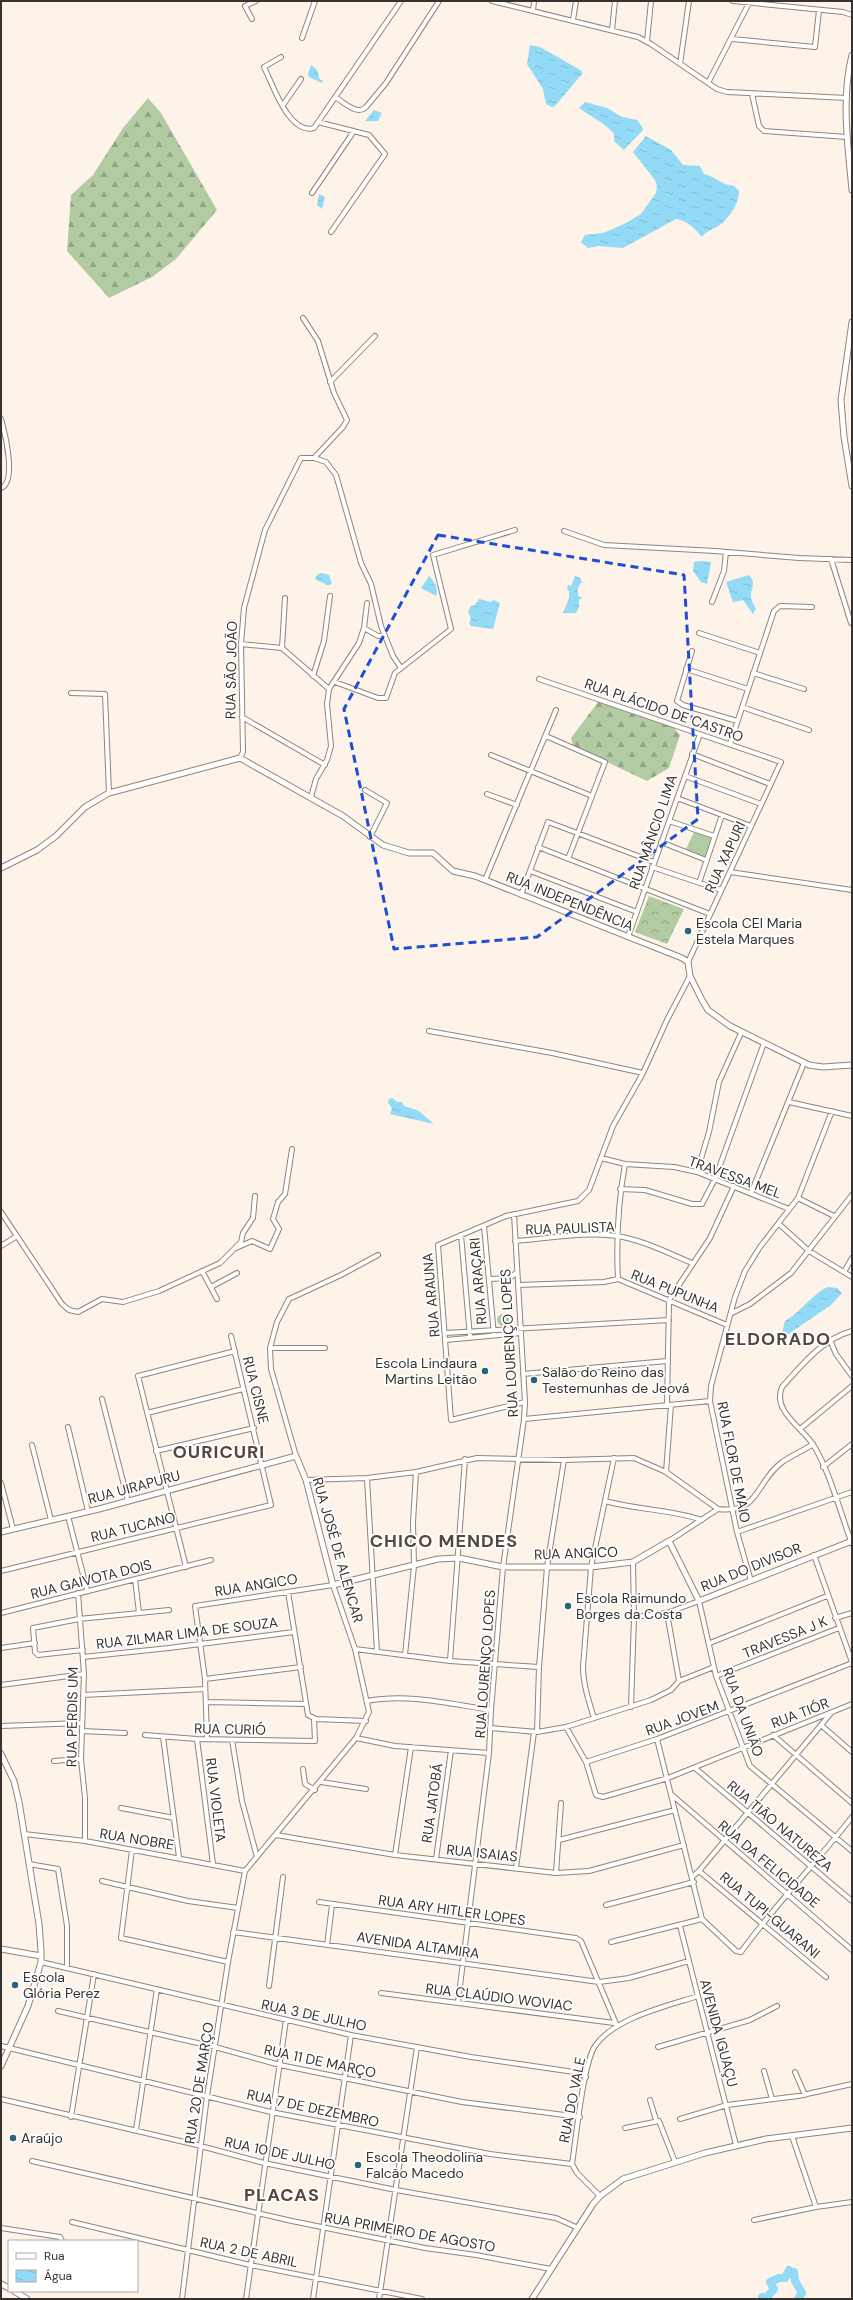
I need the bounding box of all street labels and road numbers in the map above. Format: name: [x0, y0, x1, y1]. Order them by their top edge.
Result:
street label: RUA SÃO JOÃO: [221, 621, 241, 719]
street label: RUA PLÁCIDO DE CASTRO: [582, 674, 746, 746]
street label: RUA MÂNCIO LIMA: [625, 772, 681, 892]
street label: RUA XAPURI: [701, 818, 749, 896]
street label: RUA INDEPENDÊNCIA: [504, 867, 636, 935]
street label: TRAVESSA MEL: [686, 1152, 784, 1202]
street label: RUA PAULISTA: [525, 1217, 615, 1239]
street label: RUA ARAÇARI: [465, 1237, 491, 1325]
street label: RUA ARAUNA: [418, 1252, 444, 1338]
street label: RUA PUPUNHA: [628, 1265, 722, 1317]
street label: RUA LOURENÇO LOPES: [496, 1268, 522, 1418]
street label: RUA CISNE: [239, 1354, 273, 1426]
street label: RUA FLOR DE MAIO: [713, 1400, 755, 1524]
street label: RUA UIRAPURU: [86, 1466, 182, 1508]
street label: RUA JOSÉ DE ALENCAR: [309, 1475, 367, 1625]
street label: RUA TUCANO: [89, 1508, 177, 1546]
street label: RUA DO DIVISOR: [698, 1539, 804, 1595]
street label: RUA ANGICO: [534, 1543, 618, 1563]
street label: RUA GAIVOTA DOIS: [29, 1555, 153, 1603]
street label: RUA ANGICO: [213, 1570, 299, 1600]
street label: RUA LOURENÇO LOPES: [471, 1589, 499, 1739]
street label: TRAVESSA J K: [740, 1612, 830, 1662]
street label: RUA ZILMAR LIMA DE SOUZA: [95, 1613, 279, 1653]
street label: RUA DA UNIÃO: [719, 1665, 768, 1759]
street label: RUA PERDIS UM: [62, 1667, 82, 1767]
street label: RUA TIÓR: [769, 1694, 831, 1732]
street label: RUA JOVEM: [643, 1696, 721, 1740]
street label: RUA CURIÓ: [194, 1719, 266, 1739]
street label: RUA VIOLETA: [202, 1757, 230, 1843]
street label: RUA JATOBÁ: [417, 1762, 447, 1844]
street label: RUA TIÃO NATUREZA: [723, 1777, 837, 1875]
street label: RUA DA FELICIDADE: [714, 1816, 824, 1912]
street label: RUA NOBRE: [98, 1824, 176, 1854]
street label: RUA ISAIAS: [446, 1840, 518, 1866]
street label: RUA TUPI-GUARANI: [716, 1868, 824, 1962]
street label: RUA ARY HITLER LOPES: [377, 1891, 527, 1929]
street label: AVENIDA ALTAMIRA: [355, 1927, 481, 1963]
street label: AVENIDA IGUAÇU: [696, 1977, 742, 2089]
street label: RUA CLAÚDIO WOVIAC: [424, 1979, 574, 2015]
street label: RUA 3 DE JULHO: [260, 1995, 368, 2035]
street label: RUA 20 DE MARÇO: [181, 2021, 218, 2145]
street label: RUA 11 DE MARÇO: [262, 2040, 378, 2082]
street label: RUA DO VALE: [555, 2056, 589, 2144]
street label: RUA 7 DE DEZEMBRO: [245, 2085, 381, 2131]
street label: RUA 10 DE JULHO: [223, 2132, 337, 2174]
street label: RUA PRIMEIRO DE AGOSTO: [323, 2208, 497, 2256]
street label: RUA 2 DE ABRIL: [198, 2233, 300, 2271]

